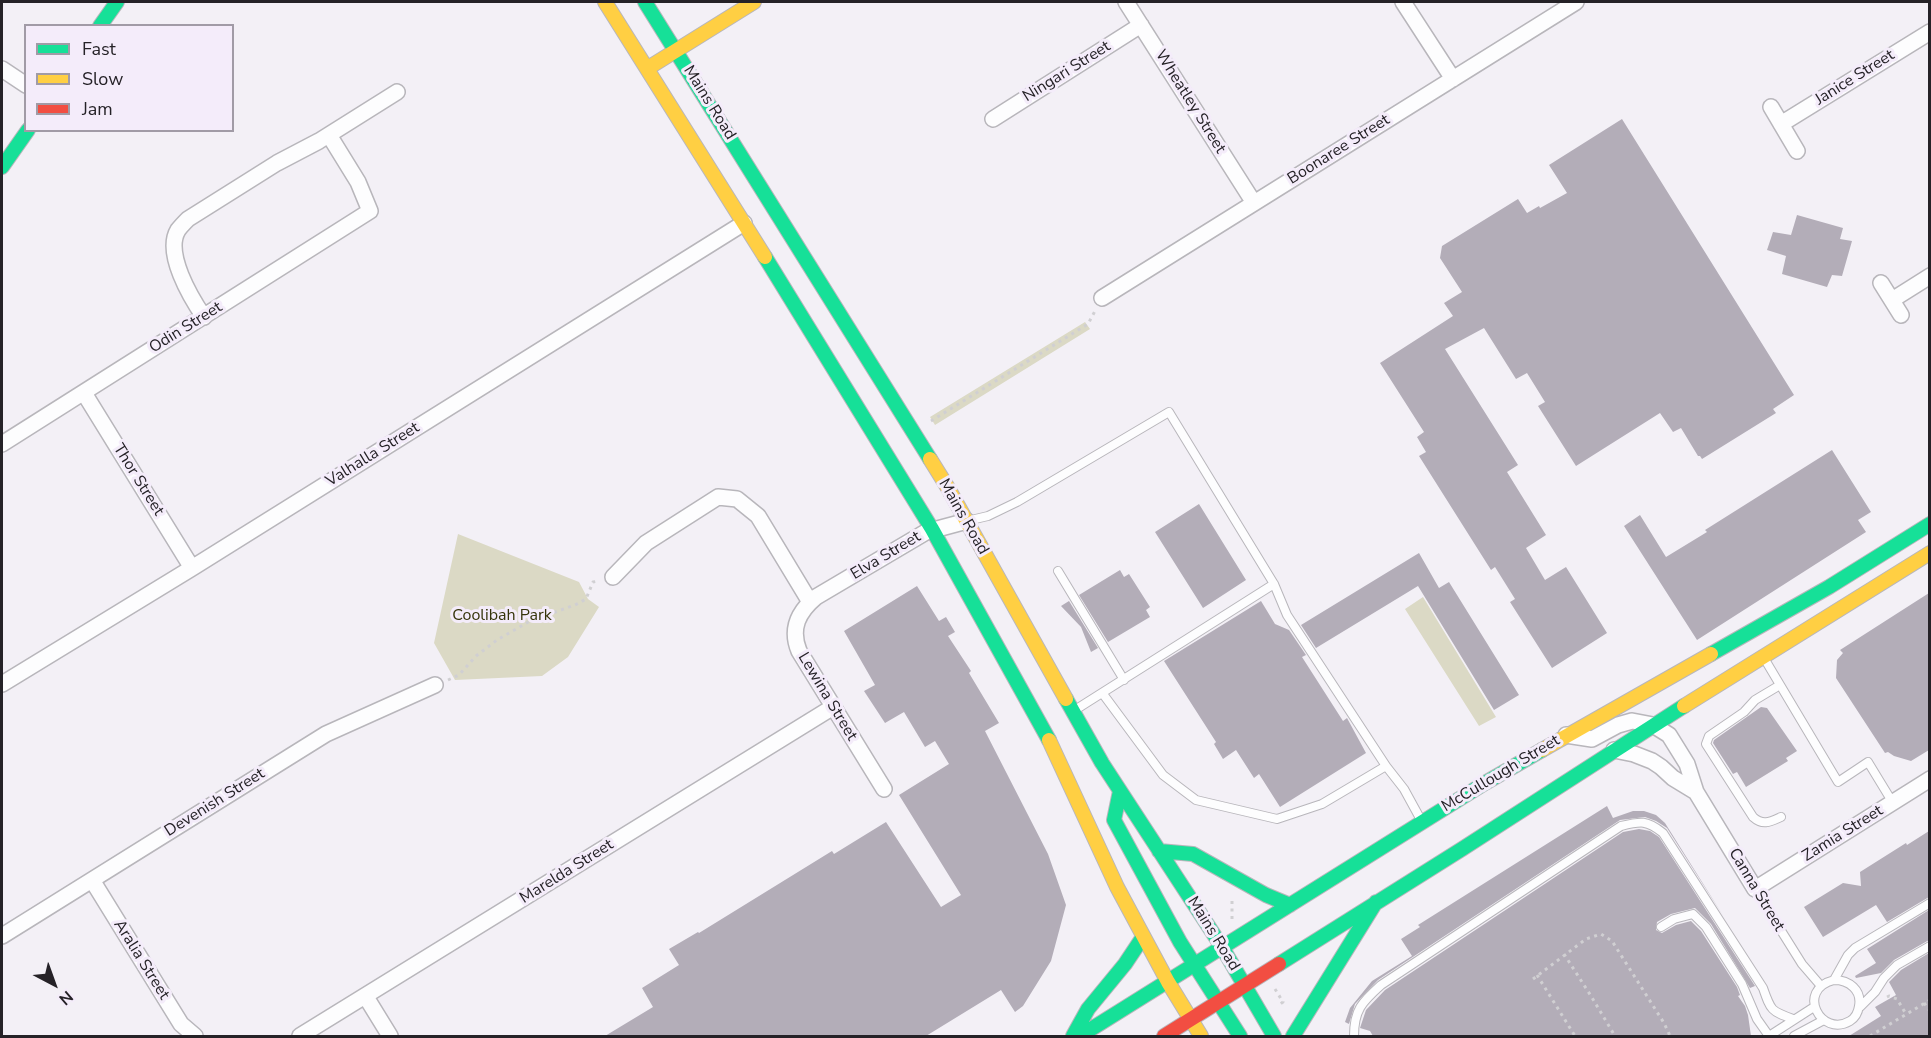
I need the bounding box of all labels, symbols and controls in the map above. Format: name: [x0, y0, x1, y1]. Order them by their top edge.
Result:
legend: [24, 24, 234, 132]
text: Fast: [82, 37, 116, 61]
street label: Ningari Street: [1020, 37, 1114, 107]
street label: Janice Street: [1812, 46, 1898, 110]
street label: Wheatley Street: [1151, 47, 1229, 157]
street label: Mains Road: [679, 62, 739, 144]
text: Slow: [82, 67, 123, 91]
text: Jam: [82, 97, 113, 121]
street label: Boonaree Street: [1284, 111, 1394, 189]
street label: Odin Street: [146, 298, 226, 358]
street label: Valhalla Street: [323, 419, 423, 491]
street label: Thor Street: [108, 441, 168, 519]
street label: Mains Road: [934, 476, 992, 558]
street label: Elva Street: [848, 528, 924, 584]
park label: Coolibah Park: [452, 606, 552, 626]
street label: Lewina Street: [793, 649, 861, 745]
street label: McCullough Street: [1439, 731, 1563, 817]
street label: Devenish Street: [161, 765, 269, 841]
street label: Zamia Street: [1799, 802, 1887, 866]
street label: Marelda Street: [517, 836, 617, 908]
street label: Canna Street: [1724, 845, 1788, 935]
street label: Mains Road: [1183, 893, 1243, 975]
street label: Aralia Street: [109, 917, 173, 1003]
north arrow: [24, 954, 84, 1014]
text: N: [54, 985, 78, 1010]

